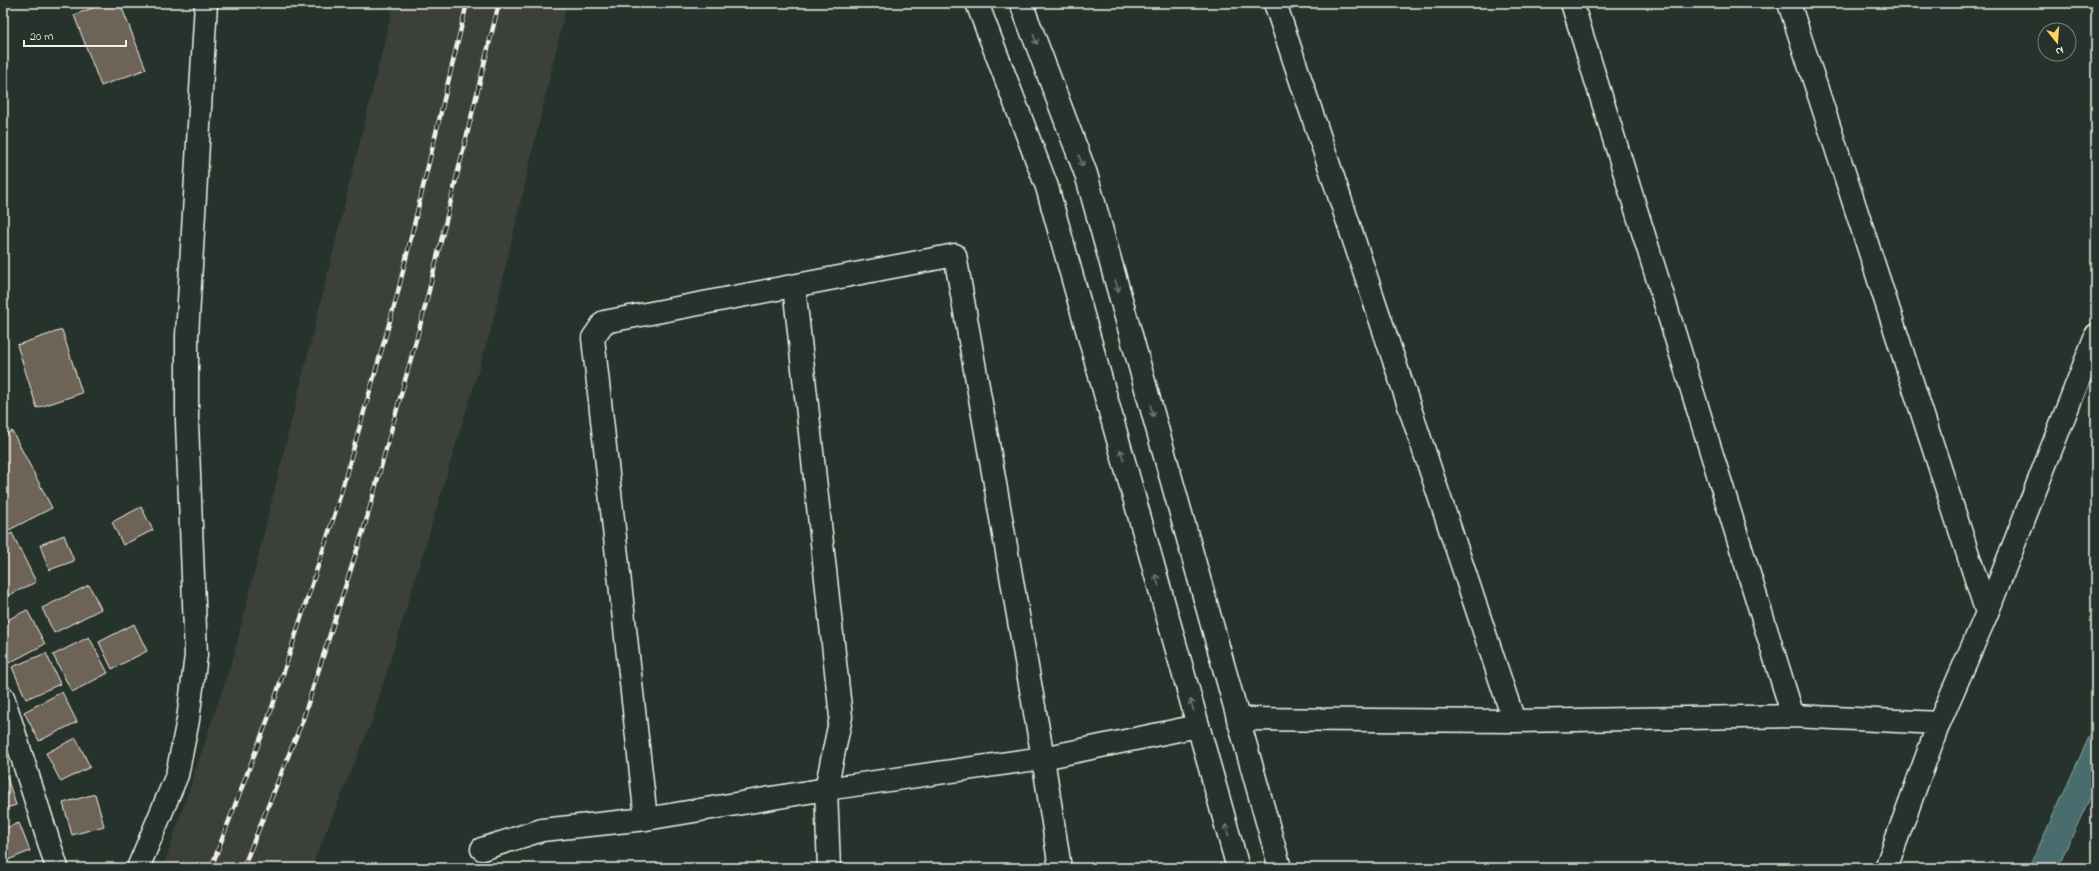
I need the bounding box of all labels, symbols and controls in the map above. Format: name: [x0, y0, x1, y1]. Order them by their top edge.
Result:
scale bar: [24, 22, 126, 48]
north arrow: [2037, 22, 2077, 62]
text: 20 m: [30, 28, 53, 46]
one-way arrow: [1032, 33, 1040, 45]
text: N: [2054, 42, 2066, 59]
one-way arrow: [1078, 155, 1086, 167]
one-way arrow: [1114, 279, 1122, 292]
one-way arrow: [1149, 404, 1156, 417]
one-way arrow: [1118, 449, 1125, 462]
one-way arrow: [1153, 574, 1160, 587]
one-way arrow: [1188, 699, 1195, 712]
one-way arrow: [1223, 824, 1230, 837]

